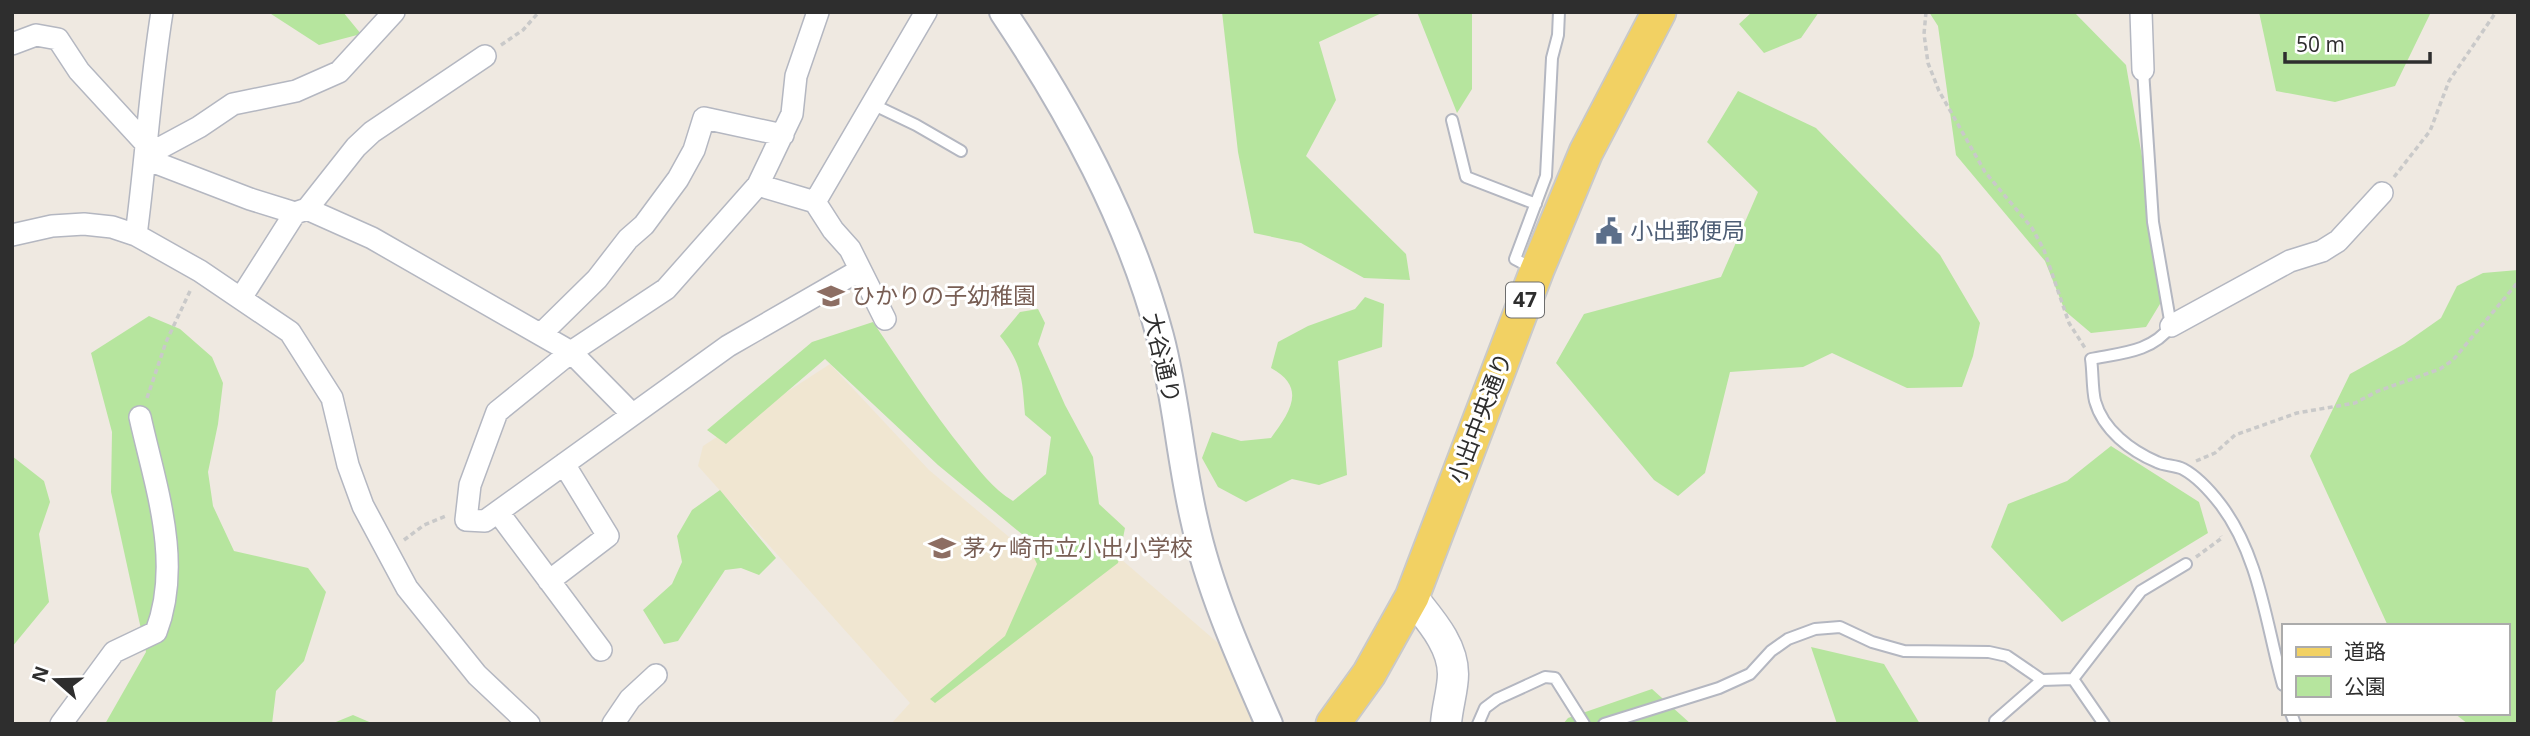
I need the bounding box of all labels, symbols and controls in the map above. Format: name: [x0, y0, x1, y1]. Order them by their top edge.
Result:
scale bar: [2285, 21, 2430, 65]
text: 50 m: [2296, 30, 2345, 58]
place label: 小出郵便局: [1630, 214, 1745, 246]
public building icon: 小出郵便局: [1594, 216, 1624, 246]
place label: ひかりの子幼稚園: [852, 279, 1036, 311]
school or university icon: ひかりの子幼稚園: [816, 281, 846, 311]
road number: 47: [1506, 282, 1544, 318]
street label: 大谷通り: [1137, 309, 1189, 406]
street label: 小出中央通り: [1439, 347, 1519, 488]
place label: 茅ヶ崎市立小出小学校: [963, 531, 1193, 563]
school or university icon: 茅ヶ崎市立小出小学校: [927, 533, 957, 563]
legend: [2282, 624, 2509, 715]
text: 道路: [2344, 637, 2386, 665]
north arrow: [21, 645, 91, 715]
text: N: [25, 662, 55, 686]
text: 公園: [2344, 672, 2386, 700]

